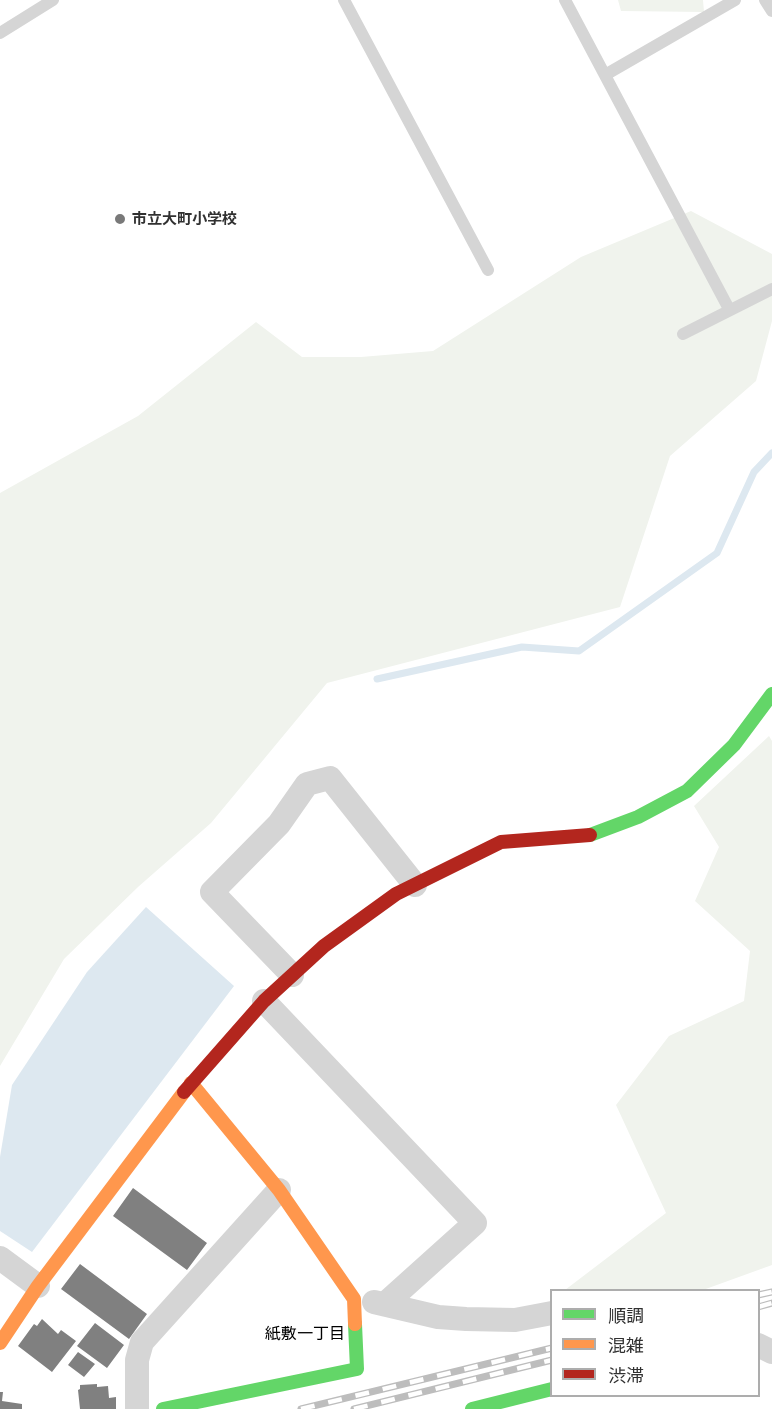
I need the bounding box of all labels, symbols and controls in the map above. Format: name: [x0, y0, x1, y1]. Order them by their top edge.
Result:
place label: 市立大町小学校: [132, 210, 237, 228]
marker: 市立大町小学校: [113, 212, 127, 226]
legend: [550, 1289, 760, 1397]
text: 順調: [608, 1305, 644, 1326]
district label: 紙敷一丁目: [265, 1324, 345, 1344]
text: 混雑: [608, 1335, 644, 1356]
text: 渋滞: [608, 1365, 644, 1386]

